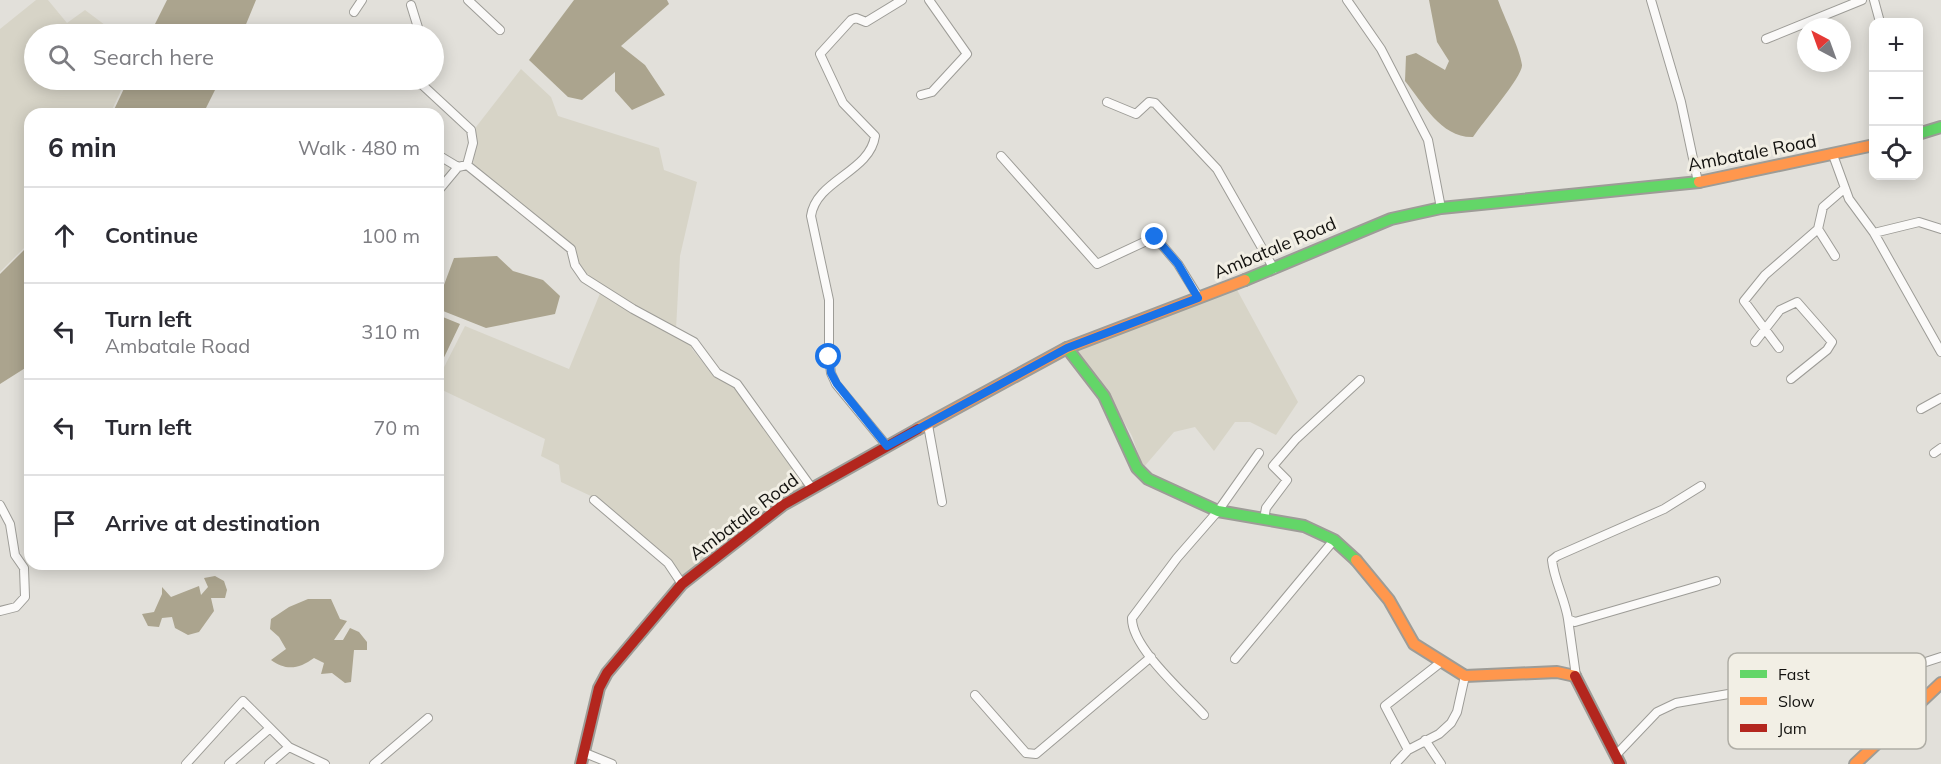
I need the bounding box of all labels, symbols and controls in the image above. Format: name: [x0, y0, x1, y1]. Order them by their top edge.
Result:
north arrow: [1797, 18, 1851, 72]
map controls: [1869, 18, 1923, 180]
button: +: [1869, 18, 1923, 72]
search box: [24, 24, 444, 90]
icon: search: [45, 41, 78, 74]
text: Search here: [93, 43, 214, 71]
button: −: [1869, 72, 1923, 126]
button: locate: [1869, 126, 1923, 180]
street label: Ambatale Road: [1686, 129, 1818, 176]
text: 6 min: [48, 131, 117, 164]
text: Walk · 480 m: [298, 135, 420, 160]
street label: Ambatale Road: [1210, 211, 1339, 284]
icon: ahead: [48, 219, 81, 252]
text: Continue: [105, 221, 198, 249]
text: 100 m: [361, 223, 420, 248]
route end: [1141, 223, 1167, 249]
text: Turn left: [105, 305, 192, 333]
icon: left: [48, 315, 81, 348]
text: 310 m: [361, 319, 420, 344]
text: Ambatale Road: [105, 333, 250, 358]
route start: [815, 343, 841, 369]
icon: left: [48, 411, 81, 444]
text: Turn left: [105, 413, 192, 441]
text: 70 m: [373, 415, 420, 440]
street label: Ambatale Road: [685, 468, 803, 565]
icon: arrive: [48, 507, 81, 540]
text: Arrive at destination: [105, 509, 320, 537]
legend: [1728, 653, 1926, 749]
text: Fast: [1778, 664, 1810, 684]
text: Slow: [1778, 691, 1815, 711]
text: Jam: [1778, 718, 1807, 738]

